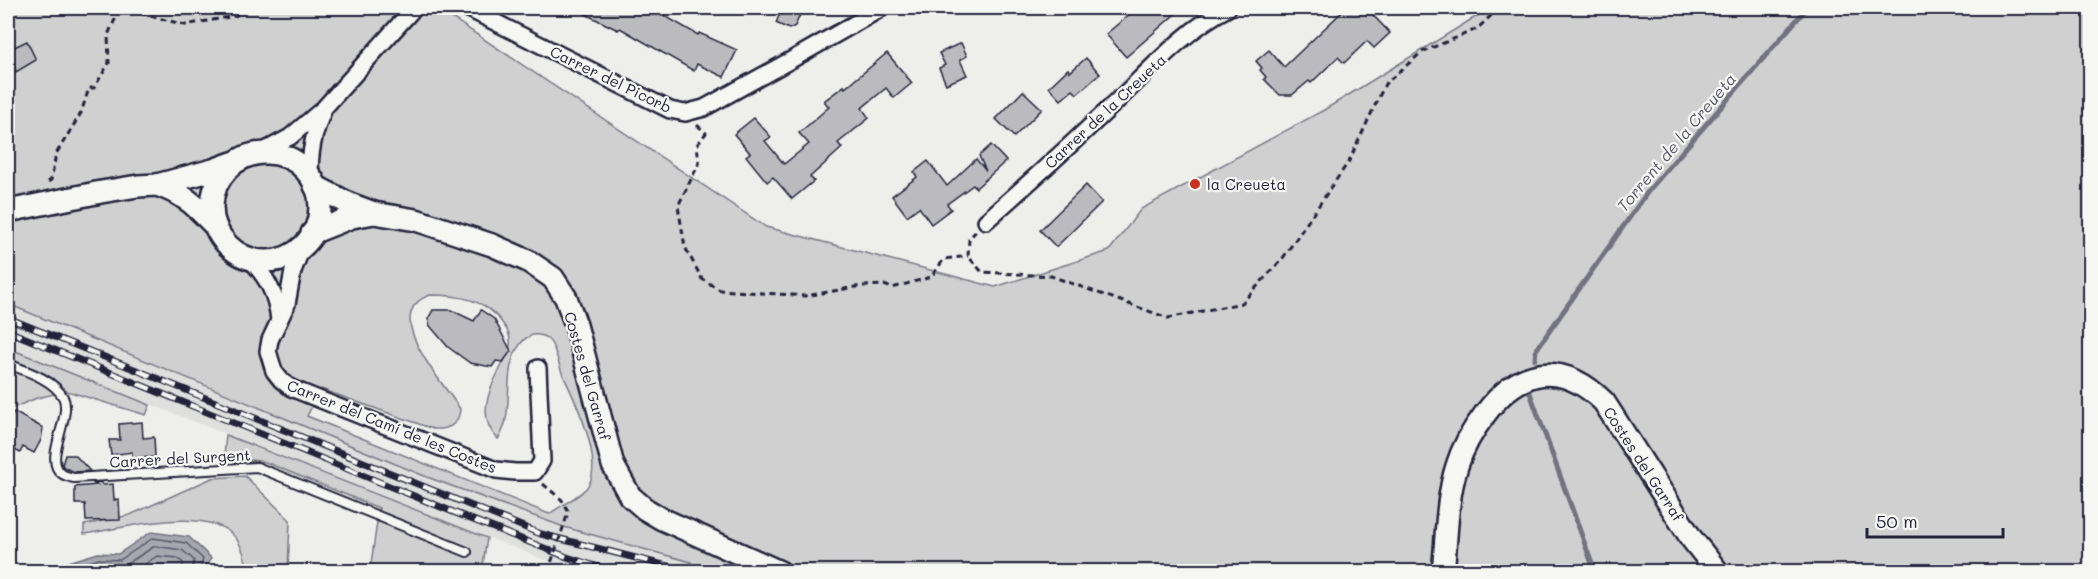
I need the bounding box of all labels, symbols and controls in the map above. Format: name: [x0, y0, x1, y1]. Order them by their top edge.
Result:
street label: Carrer del Picorb: [547, 41, 675, 117]
street label: Carrer de la Creueta: [1040, 49, 1170, 173]
water label: Torrent de la Creueta: [1612, 68, 1740, 216]
place label: la Creueta: [1207, 174, 1286, 194]
marker: la Creueta: [1188, 177, 1202, 191]
street label: Costes del Garraf: [560, 309, 616, 444]
street label: Carrer del Camí de les Costes: [284, 375, 500, 477]
street label: Costes del Garraf: [1599, 403, 1689, 526]
street label: Carrer del Surgent: [109, 444, 251, 472]
scale bar: [1867, 501, 2004, 539]
text: 50 m: [1876, 509, 1918, 533]

